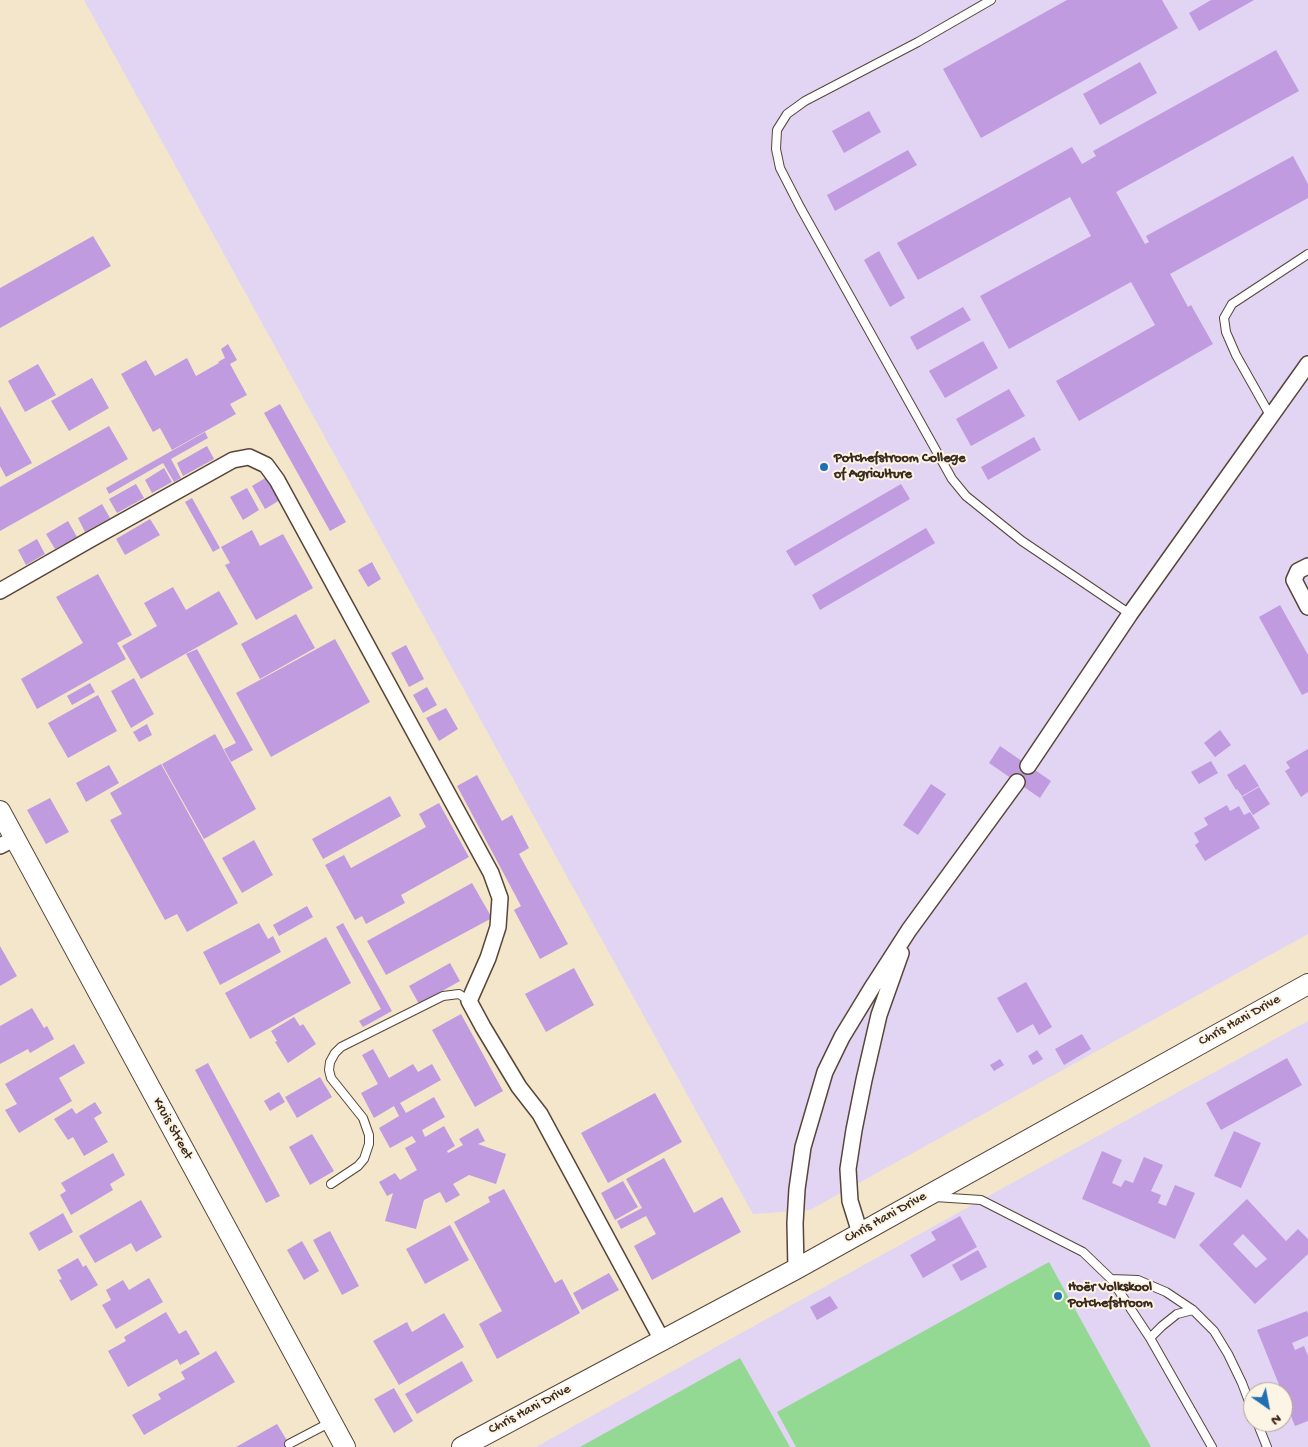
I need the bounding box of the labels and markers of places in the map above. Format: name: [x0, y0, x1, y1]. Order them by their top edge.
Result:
place label: Potchefstroom College of Agriculture: [834, 451, 966, 484]
marker: Potchefstroom College of Agriculture: [818, 461, 830, 473]
place label: Hoër Volkskool Potchefstroom: [1068, 1280, 1153, 1312]
marker: Hoër Volkskool Potchefstroom: [1052, 1290, 1064, 1302]

